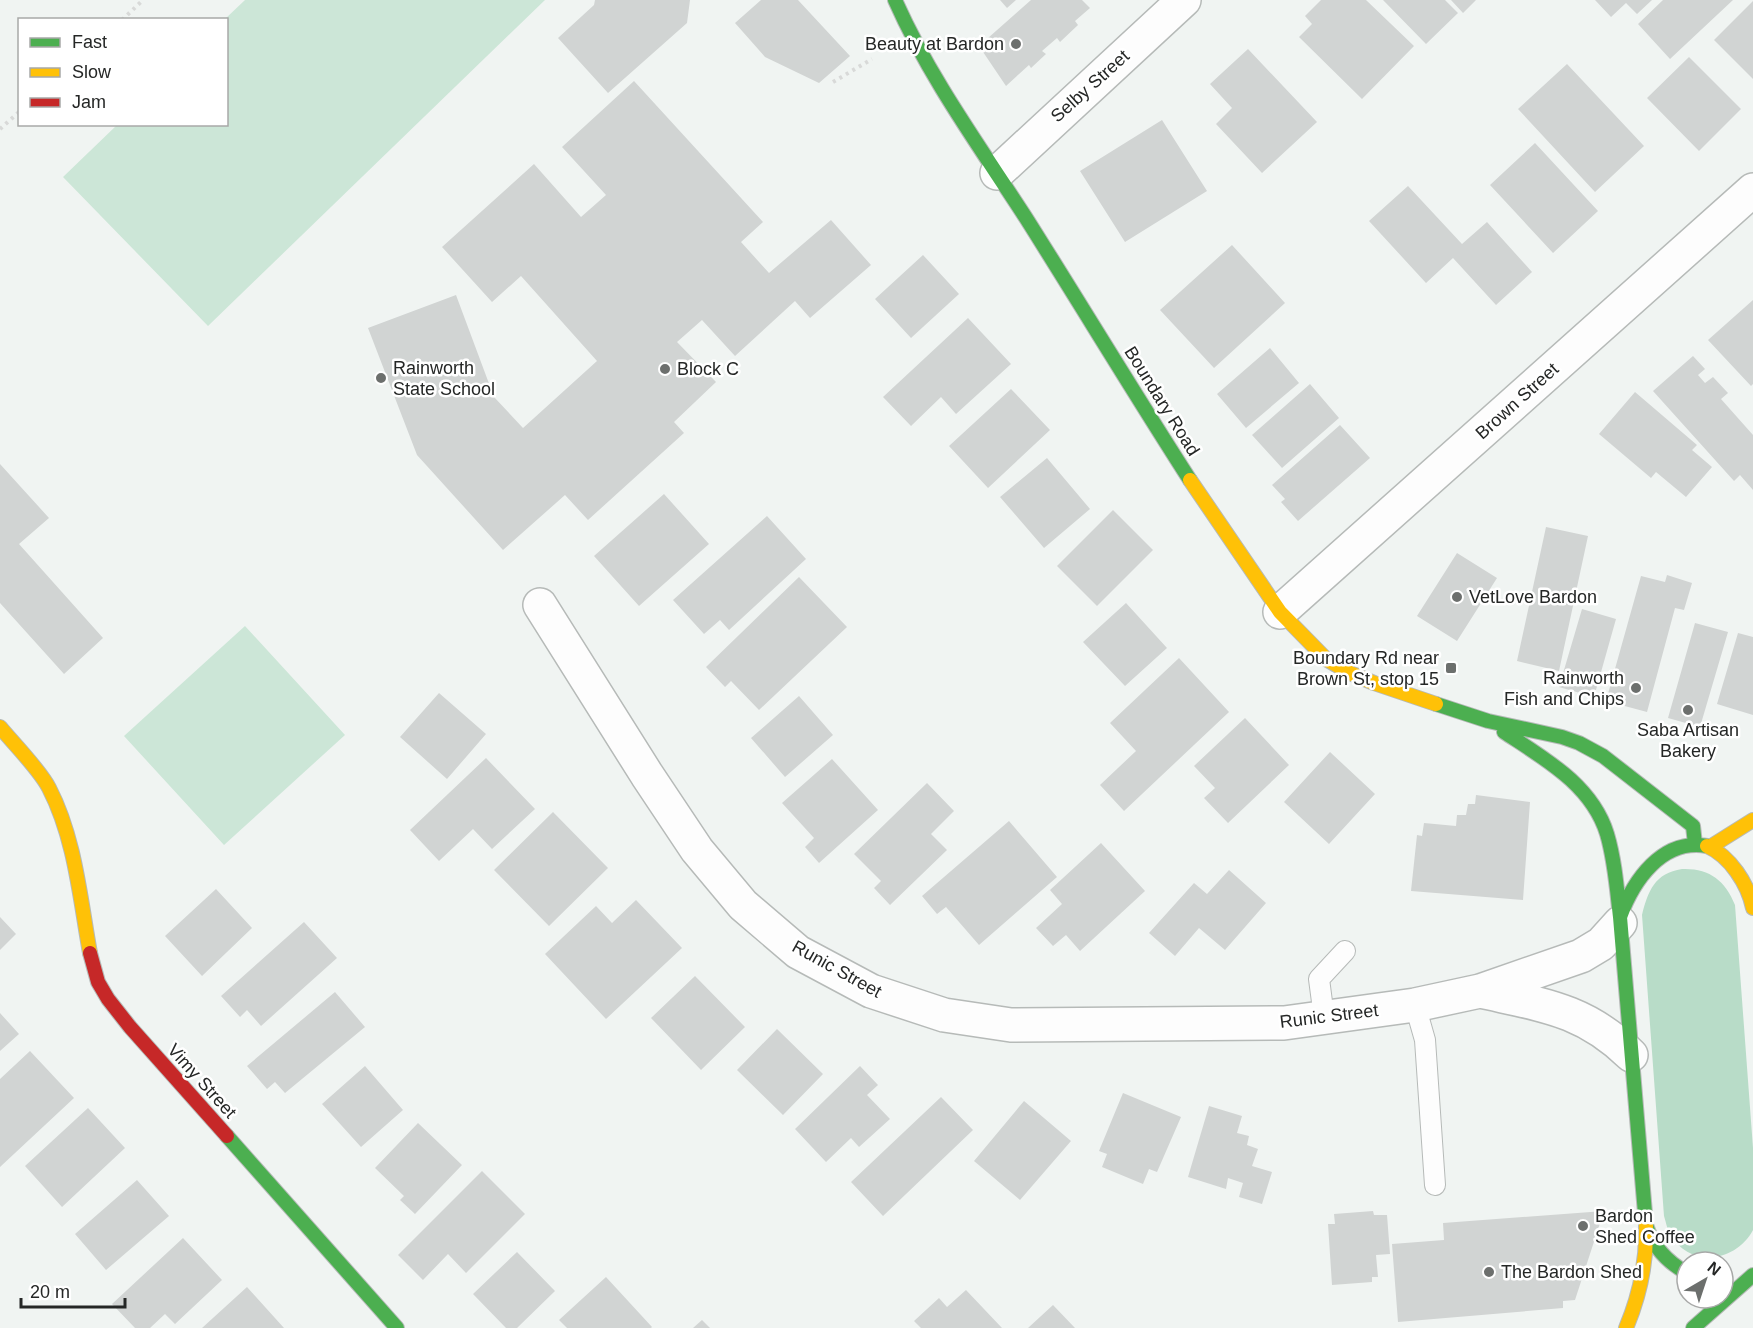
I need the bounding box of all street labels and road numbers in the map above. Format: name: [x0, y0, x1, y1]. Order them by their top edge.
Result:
street label: Selby Street: [1047, 46, 1133, 126]
street label: Boundary Road: [1120, 343, 1204, 459]
street label: Brown Street: [1472, 359, 1562, 443]
street label: Runic Street: [789, 936, 885, 1002]
street label: Runic Street: [1279, 1000, 1379, 1032]
street label: Vimy Street: [164, 1040, 240, 1122]

